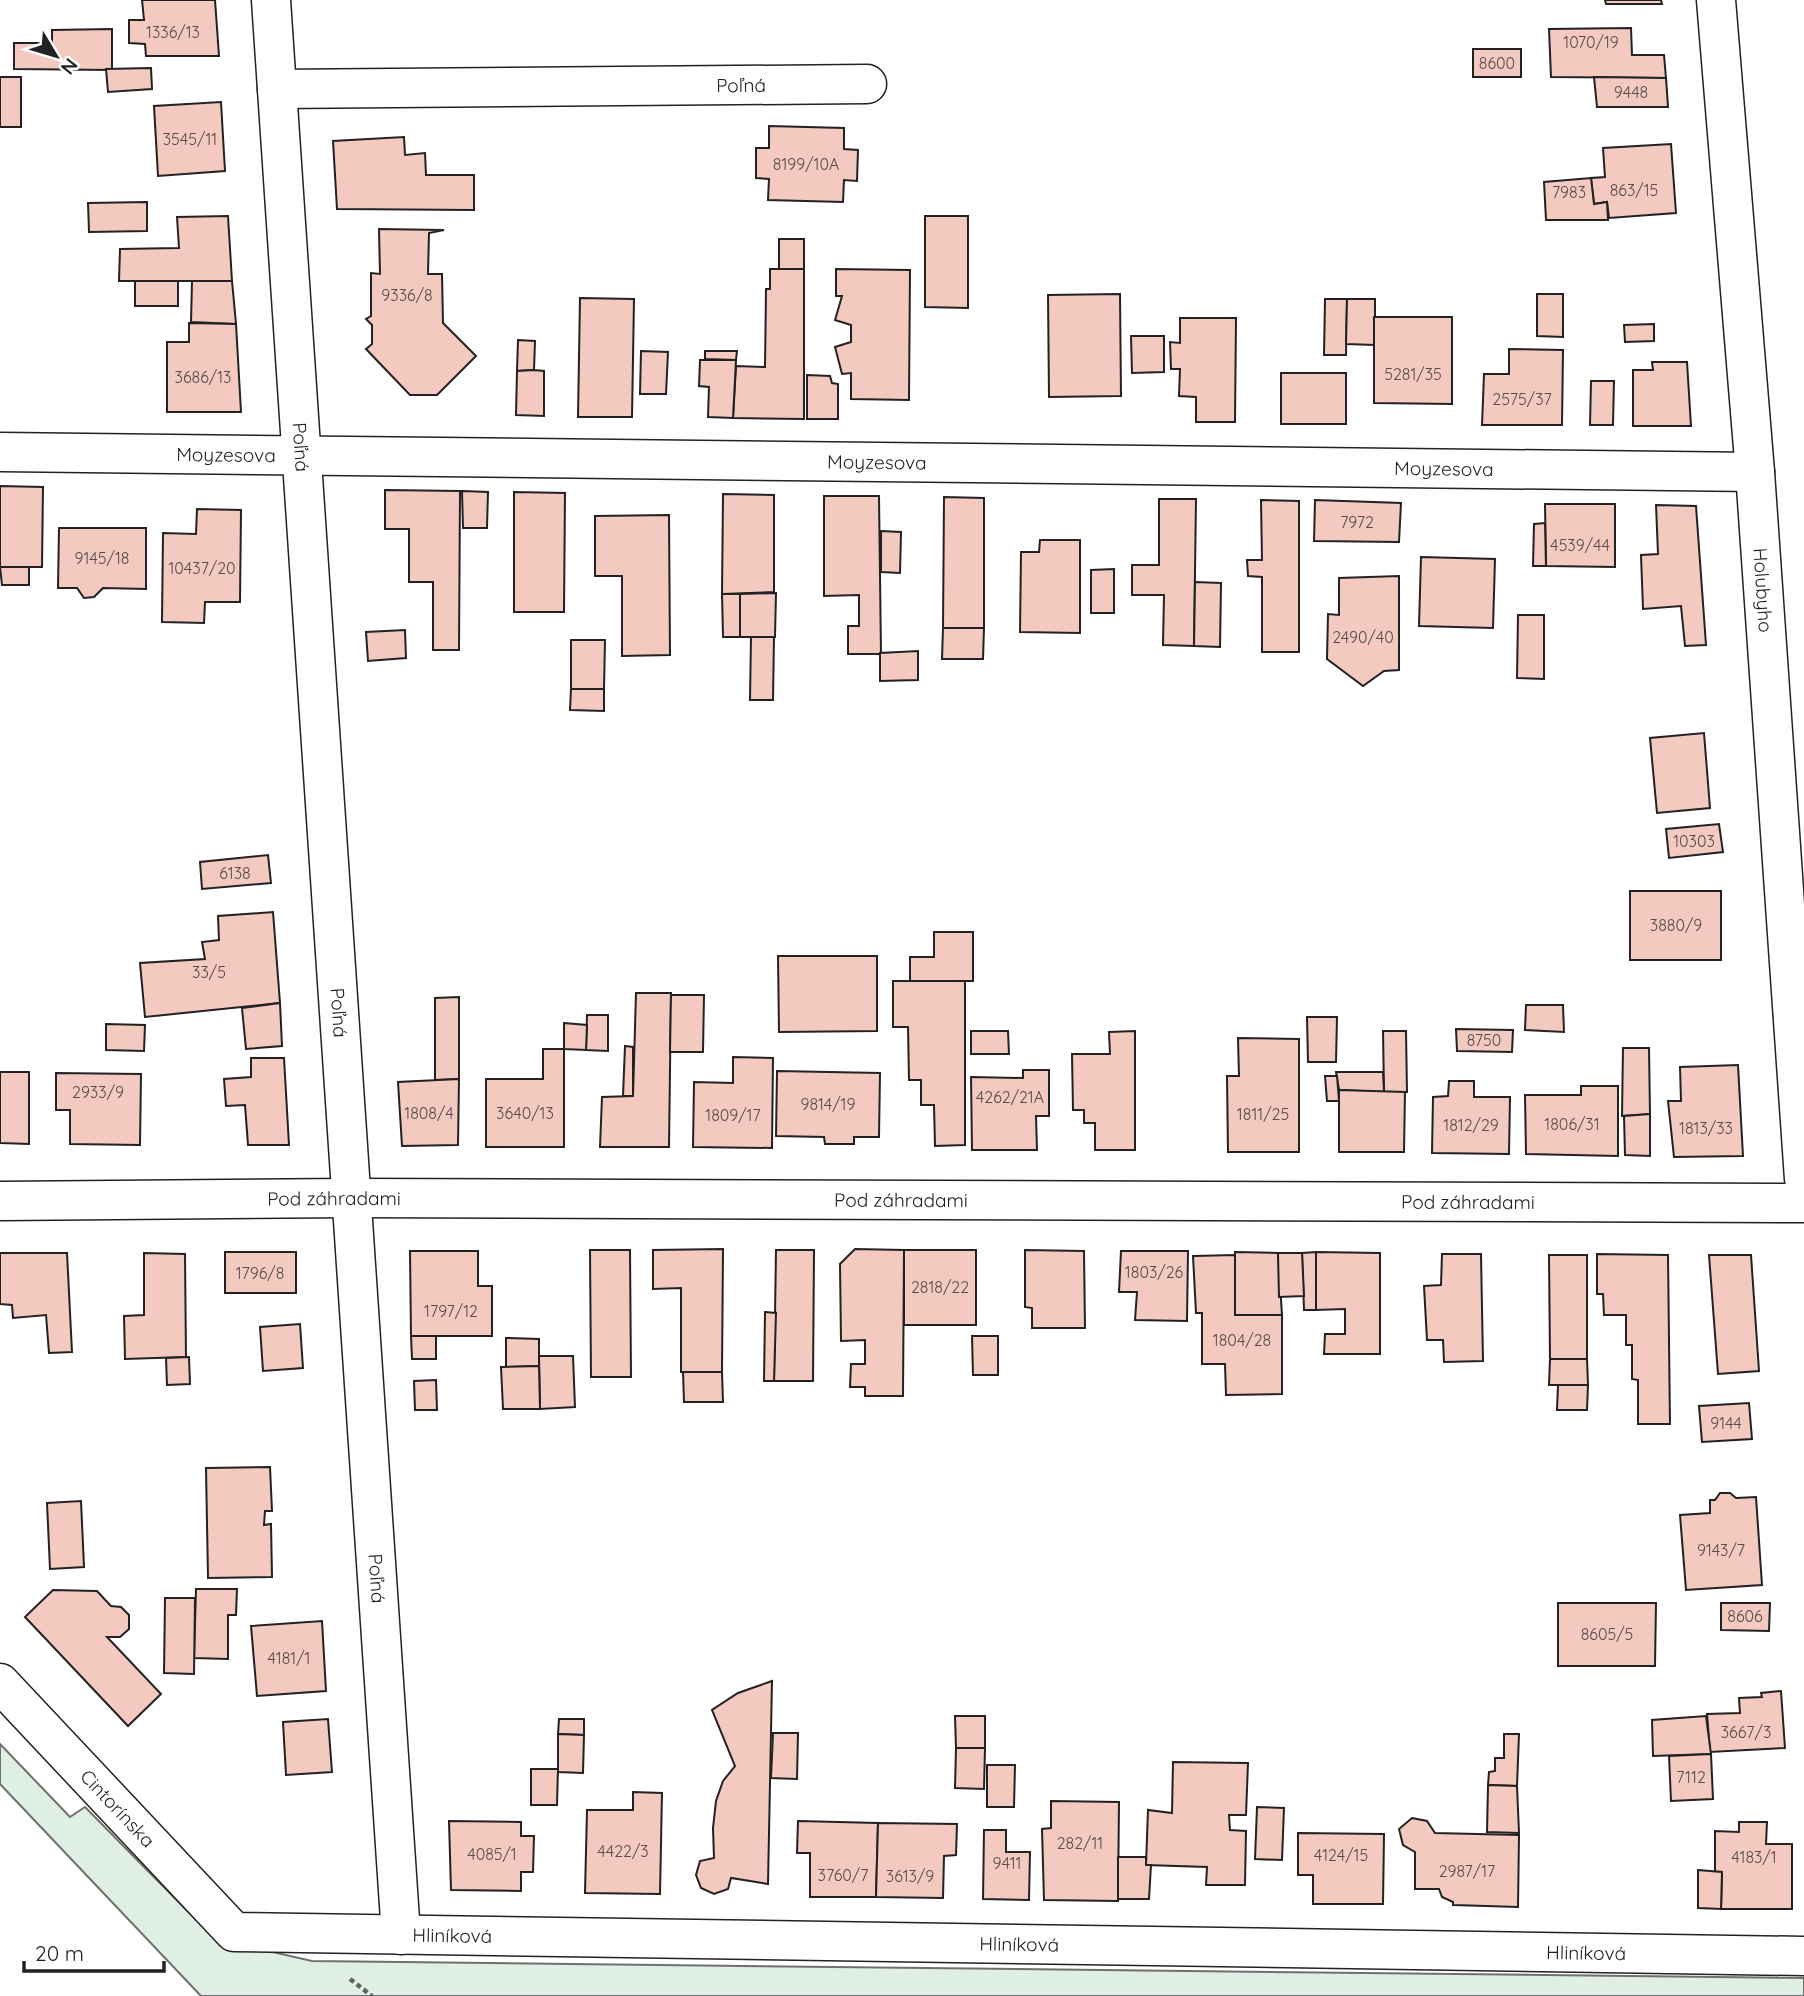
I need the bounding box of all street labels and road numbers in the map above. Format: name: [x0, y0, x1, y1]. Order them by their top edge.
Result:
street label: Poľná: [716, 73, 766, 97]
street label: Poľná: [287, 421, 315, 473]
street label: Moyzesova: [176, 442, 276, 467]
street label: Moyzesova: [827, 449, 927, 475]
street label: Moyzesova: [1394, 456, 1494, 481]
street label: Holubyho: [1748, 547, 1778, 633]
street label: Poľná: [325, 987, 353, 1038]
street label: Pod záhradami: [267, 1186, 401, 1211]
street label: Pod záhradami: [834, 1188, 968, 1212]
street label: Pod záhradami: [1401, 1190, 1535, 1214]
street label: Poľná: [363, 1553, 391, 1604]
street label: Cintorínska: [75, 1764, 160, 1852]
street label: Hliníková: [412, 1923, 492, 1948]
street label: Hliníková: [979, 1931, 1059, 1957]
street label: Hliníková: [1546, 1940, 1626, 1965]

